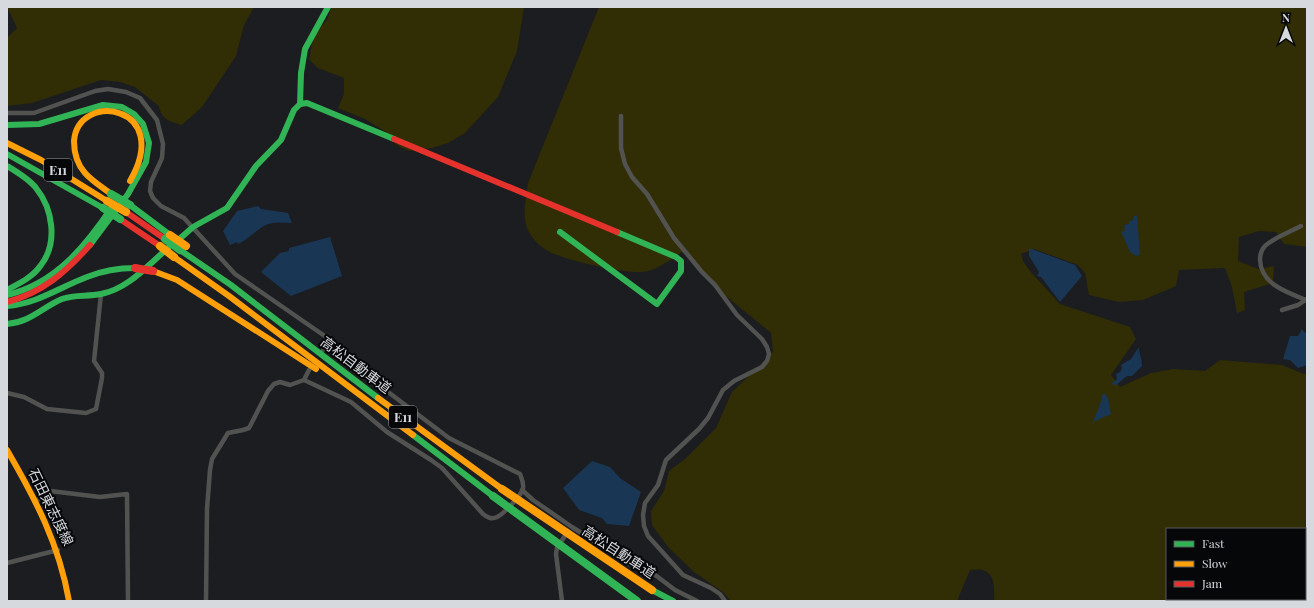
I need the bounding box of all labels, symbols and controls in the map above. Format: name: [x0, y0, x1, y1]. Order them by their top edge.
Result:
north arrow: [1266, 8, 1306, 48]
text: N: [1282, 10, 1290, 25]
road number: E11: [44, 159, 72, 181]
street label: 高松自動車道: [317, 332, 396, 397]
road number: E11: [389, 406, 417, 428]
street label: 石田東志度線: [24, 465, 78, 549]
street label: 高松自動車道: [579, 521, 660, 582]
legend: [1166, 528, 1306, 600]
text: Fast: [1202, 535, 1225, 551]
text: Slow: [1202, 555, 1228, 571]
text: Jam: [1201, 575, 1223, 591]

